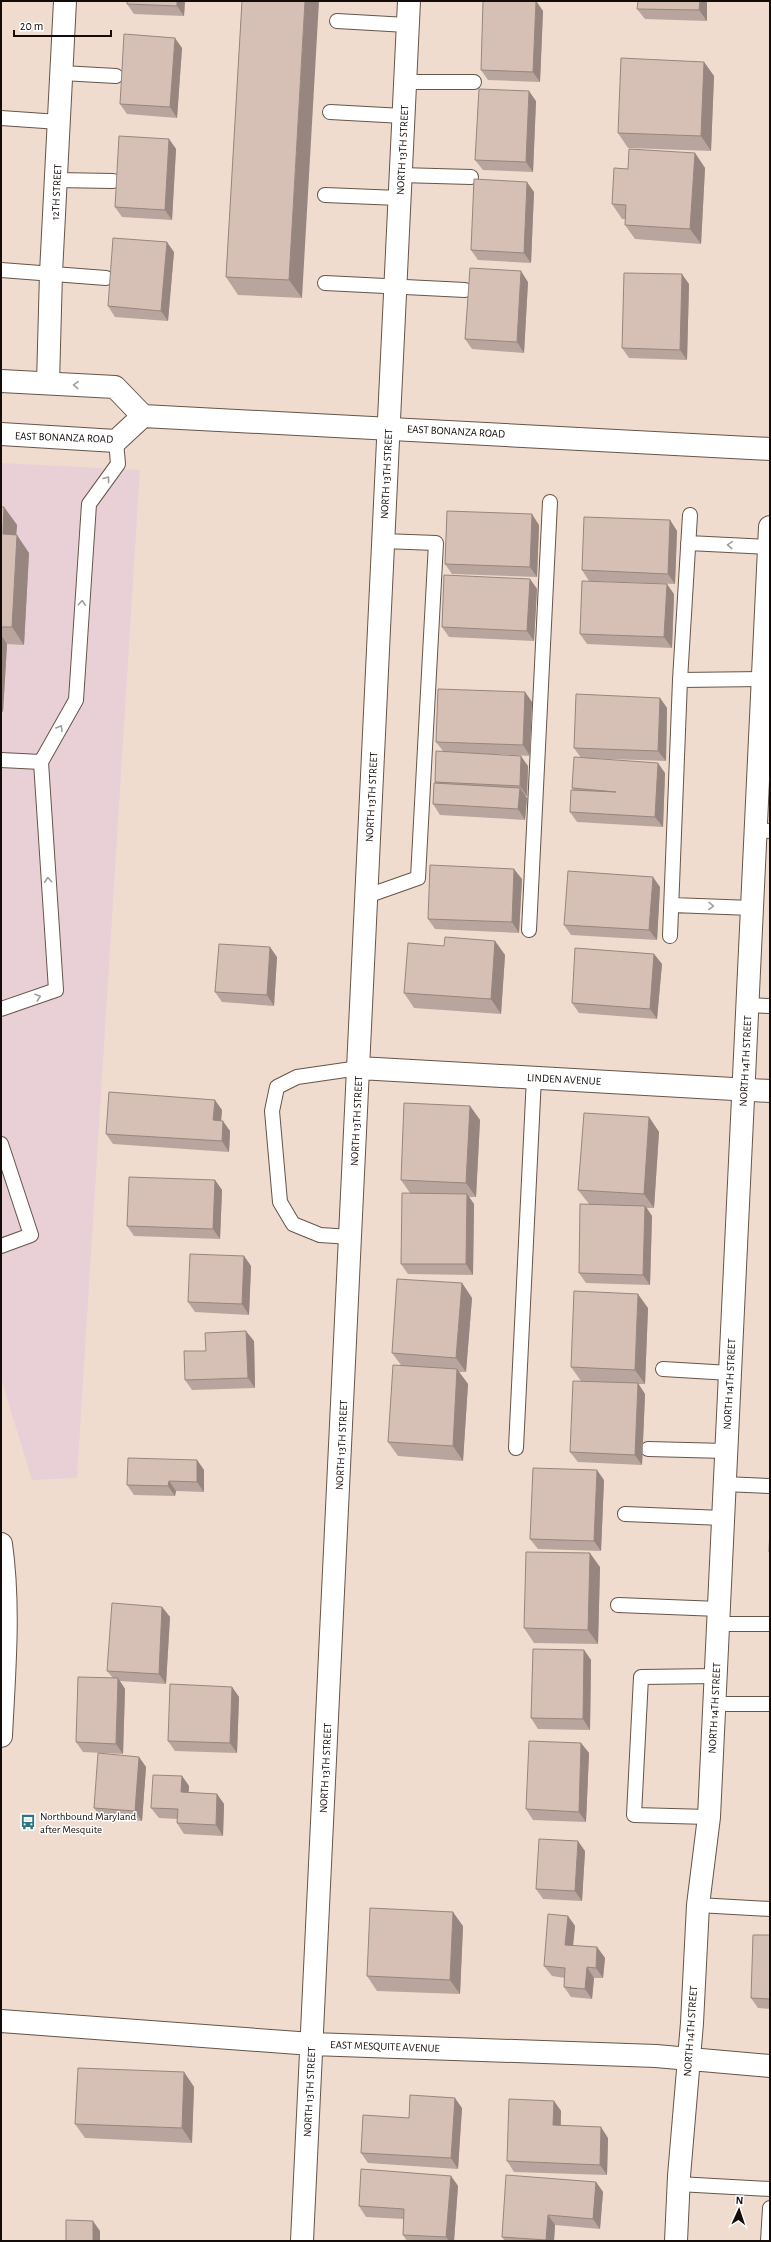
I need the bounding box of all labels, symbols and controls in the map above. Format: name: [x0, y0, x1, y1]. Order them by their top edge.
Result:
scale bar: [14, 12, 111, 38]
text: 20 m: [20, 20, 43, 32]
street label: NORTH 13TH STREET: [395, 104, 410, 195]
street label: 12TH STREET: [50, 163, 63, 220]
one-way arrow: [73, 380, 80, 389]
street label: EAST BONANZA ROAD: [407, 423, 505, 440]
street label: NORTH 13TH STREET: [379, 428, 394, 519]
street label: EAST BONANZA ROAD: [15, 430, 113, 445]
one-way arrow: [102, 477, 109, 484]
one-way arrow: [727, 541, 733, 550]
one-way arrow: [78, 600, 87, 606]
one-way arrow: [55, 725, 63, 733]
street label: NORTH 13TH STREET: [364, 751, 379, 842]
one-way arrow: [44, 877, 53, 883]
one-way arrow: [708, 902, 714, 911]
one-way arrow: [34, 993, 41, 1001]
street label: NORTH 14TH STREET: [738, 1015, 753, 1107]
street label: LINDEN AVENUE: [527, 1072, 602, 1087]
street label: NORTH 13TH STREET: [349, 1075, 364, 1166]
street label: NORTH 14TH STREET: [722, 1338, 737, 1430]
street label: NORTH 13TH STREET: [334, 1399, 349, 1490]
street label: NORTH 14TH STREET: [707, 1662, 722, 1754]
street label: NORTH 13TH STREET: [318, 1722, 333, 1813]
place label: Northbound Maryland after Mesquite: [40, 1811, 136, 1835]
bus stop icon: Northbound Maryland after Mesquite: [19, 1813, 37, 1831]
street label: NORTH 14TH STREET: [682, 1985, 699, 2077]
street label: EAST MESQUITE AVENUE: [330, 2039, 441, 2054]
street label: NORTH 13TH STREET: [302, 2046, 317, 2137]
north arrow: [719, 2190, 759, 2230]
text: N: [735, 2195, 744, 2206]

